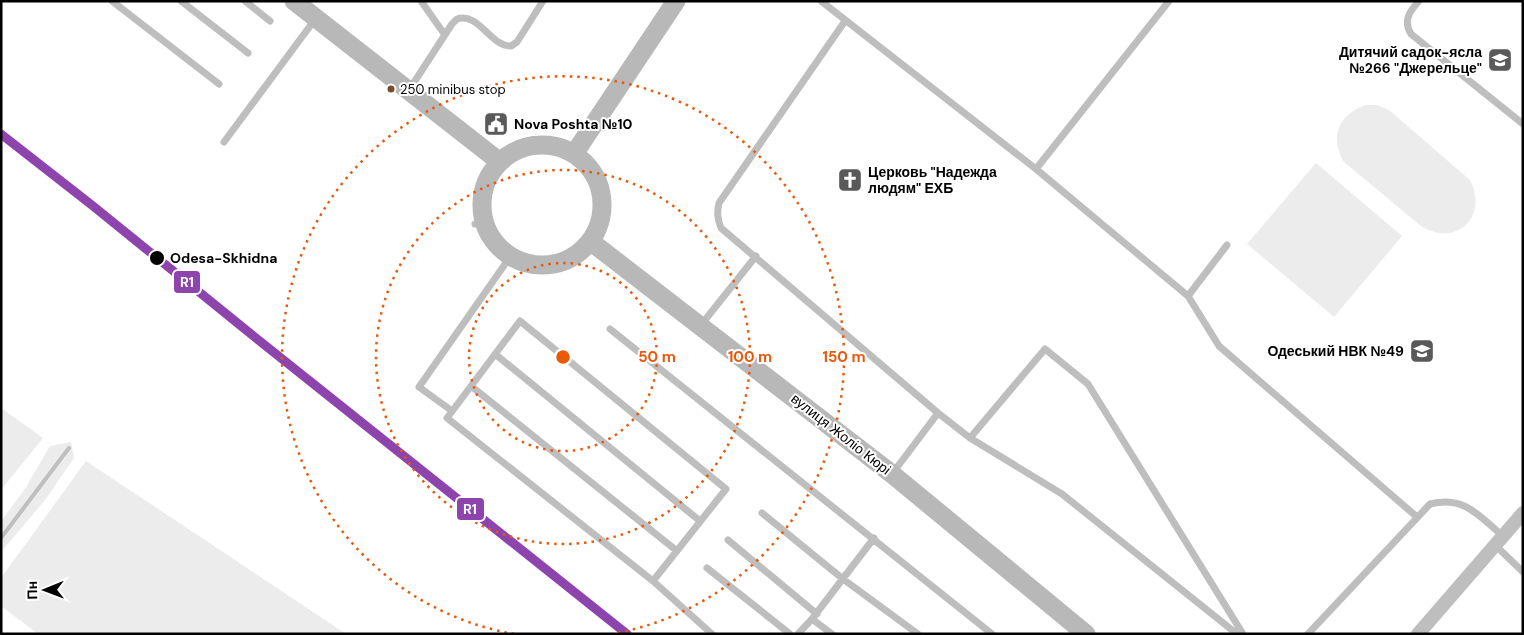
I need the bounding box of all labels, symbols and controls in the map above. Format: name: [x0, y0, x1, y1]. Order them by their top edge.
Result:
place label: Дитячий садок-ясла №266 "Джерельце": [1339, 43, 1482, 77]
school or university icon: Дитячий садок-ясла №266 "Джерельце": [1487, 47, 1513, 73]
place label: 250 minibus stop: [400, 81, 506, 98]
marker: 250 minibus stop: [386, 84, 396, 94]
public building icon: Nova Poshta №10: [483, 111, 509, 137]
place label: Nova Poshta №10: [514, 115, 633, 133]
place label: Церковь "Надежда людям" ЕХБ: [868, 163, 997, 197]
church icon: Церковь "Надежда людям" ЕХБ: [837, 167, 863, 193]
marker: Odesa-Skhidna: [148, 249, 166, 267]
place label: Odesa-Skhidna: [170, 249, 277, 267]
line badge: R1: [173, 270, 201, 294]
text: R1: [180, 273, 194, 291]
school or university icon: Одеський НВК №49: [1409, 338, 1435, 364]
place label: Одеський НВК №49: [1267, 342, 1404, 360]
text: 50 m: [638, 347, 676, 367]
text: 100 m: [728, 347, 772, 367]
text: 150 m: [823, 347, 866, 367]
centre of rings: [554, 348, 572, 366]
street label: вулиця Жоліо Кюрі: [787, 389, 895, 479]
line badge: R1: [456, 497, 485, 521]
text: R1: [463, 500, 477, 518]
north arrow: [20, 565, 70, 615]
text: Пн: [23, 581, 41, 600]

